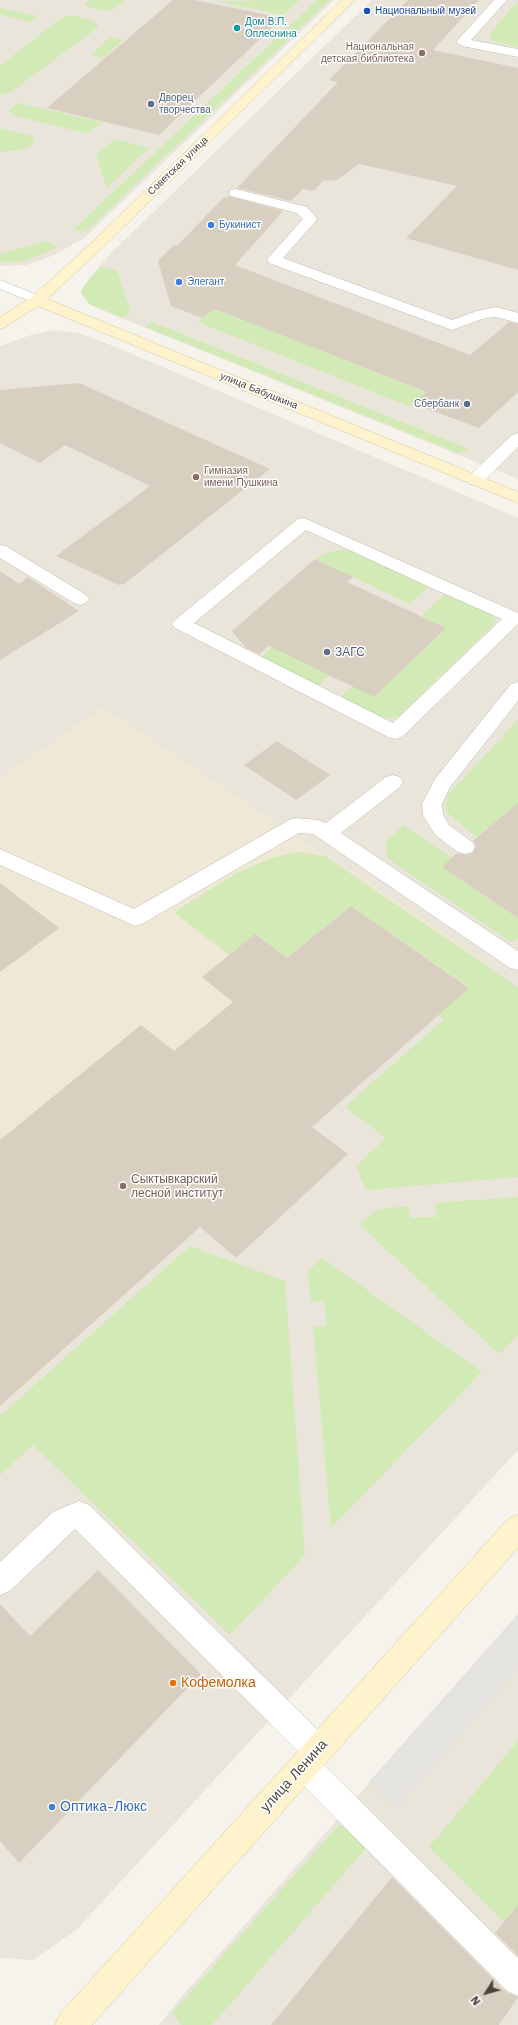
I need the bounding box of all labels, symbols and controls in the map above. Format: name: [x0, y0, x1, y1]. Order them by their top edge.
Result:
place label: Национальный музей: [375, 5, 476, 17]
marker: Национальный музей: [362, 6, 372, 16]
place label: Дом В.П. Оплеснина: [245, 16, 297, 40]
marker: Дом В.П. Оплеснина: [232, 23, 242, 33]
place label: Национальная детская библиотека: [321, 41, 414, 64]
marker: Национальная детская библиотека: [417, 48, 427, 58]
place label: Дворец творчества: [159, 92, 211, 116]
marker: Дворец творчества: [146, 99, 156, 109]
street label: Советская улица: [145, 134, 211, 198]
place label: Букинист: [219, 219, 261, 231]
marker: Букинист: [206, 220, 216, 230]
place label: Элегант: [187, 276, 224, 288]
marker: Элегант: [174, 277, 184, 287]
street label: улица Бабушкина: [218, 370, 300, 412]
place label: Сбербанк: [414, 398, 459, 410]
marker: Сбербанк: [462, 399, 472, 409]
place label: Гимназия имени Пушкина: [204, 465, 278, 488]
marker: Гимназия имени Пушкина: [191, 472, 201, 482]
place label: ЗАГС: [335, 645, 365, 659]
marker: ЗАГС: [322, 647, 332, 657]
place label: Сыктывкарский лесной институт: [131, 1172, 223, 1200]
marker: Сыктывкарский лесной институт: [118, 1181, 128, 1191]
place label: Кофемолка: [181, 1675, 256, 1691]
marker: Кофемолка: [168, 1678, 178, 1688]
street label: улица Ленина: [257, 1736, 331, 1816]
place label: Оптика-Люкс: [60, 1799, 147, 1815]
marker: Оптика-Люкс: [47, 1802, 57, 1812]
north arrow: [466, 1973, 506, 2013]
text: N: [468, 1993, 484, 2008]

